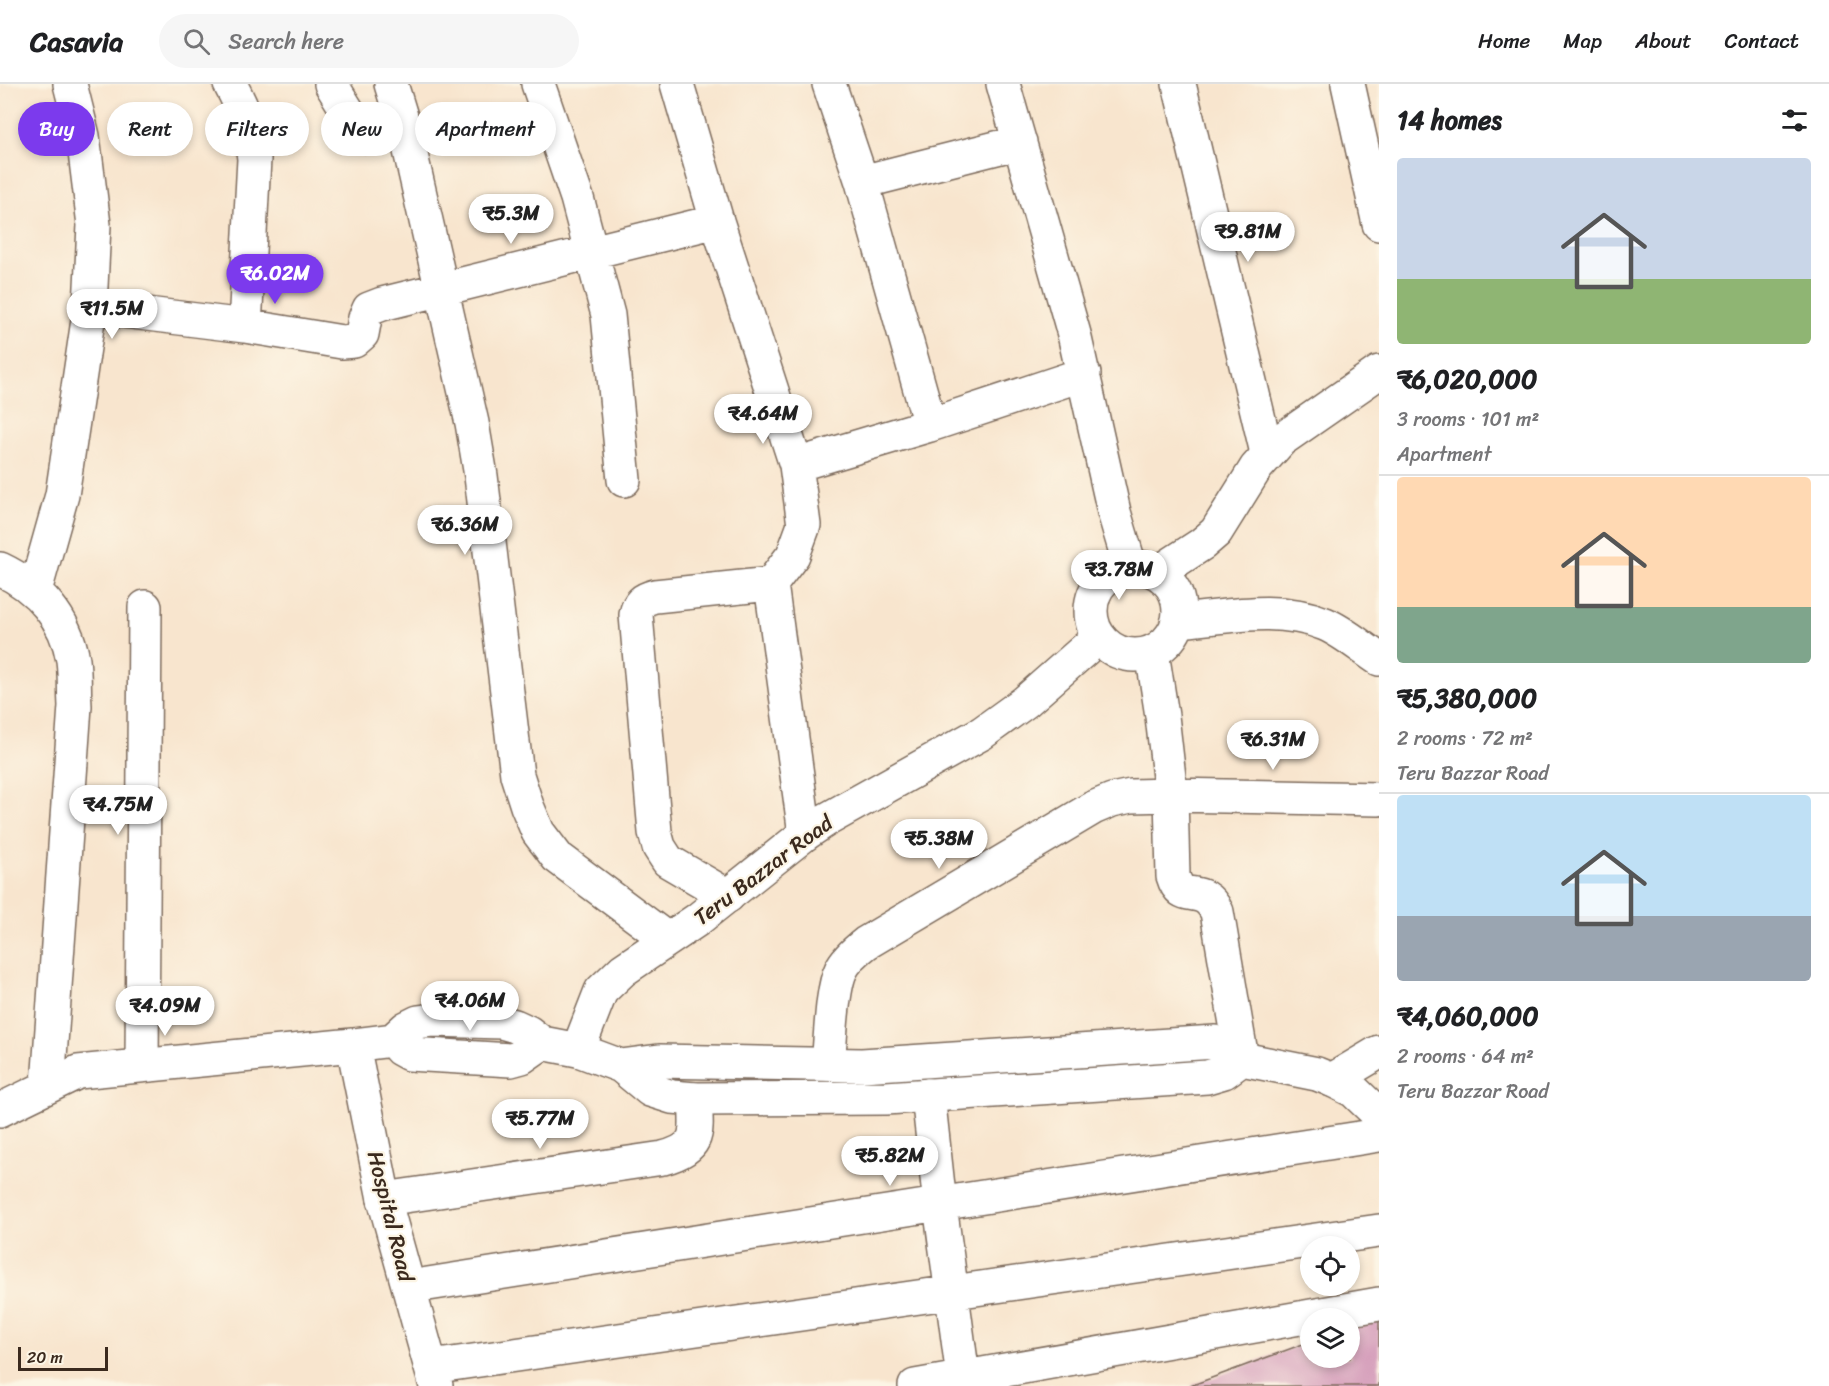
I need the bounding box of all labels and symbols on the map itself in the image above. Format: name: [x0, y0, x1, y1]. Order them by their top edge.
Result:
pin: ₹5.3M: [469, 194, 553, 245]
pin: ₹9.81M: [1199, 212, 1297, 263]
pin: ₹6.02M: [226, 254, 324, 305]
pin: ₹11.5M: [63, 289, 161, 340]
pin: ₹4.64M: [714, 394, 812, 445]
pin: ₹6.36M: [416, 505, 514, 556]
pin: ₹3.78M: [1070, 550, 1168, 601]
pin: ₹6.31M: [1224, 720, 1322, 771]
pin: ₹4.75M: [69, 785, 167, 836]
street label: Teru Bazzar Road: [685, 803, 843, 936]
pin: ₹5.38M: [890, 819, 988, 870]
pin: ₹4.06M: [421, 981, 519, 1032]
pin: ₹4.09M: [116, 986, 214, 1037]
pin: ₹5.77M: [491, 1099, 589, 1150]
pin: ₹5.82M: [841, 1136, 939, 1187]
street label: Hospital Road: [356, 1146, 426, 1287]
scale bar: [18, 1344, 108, 1372]

